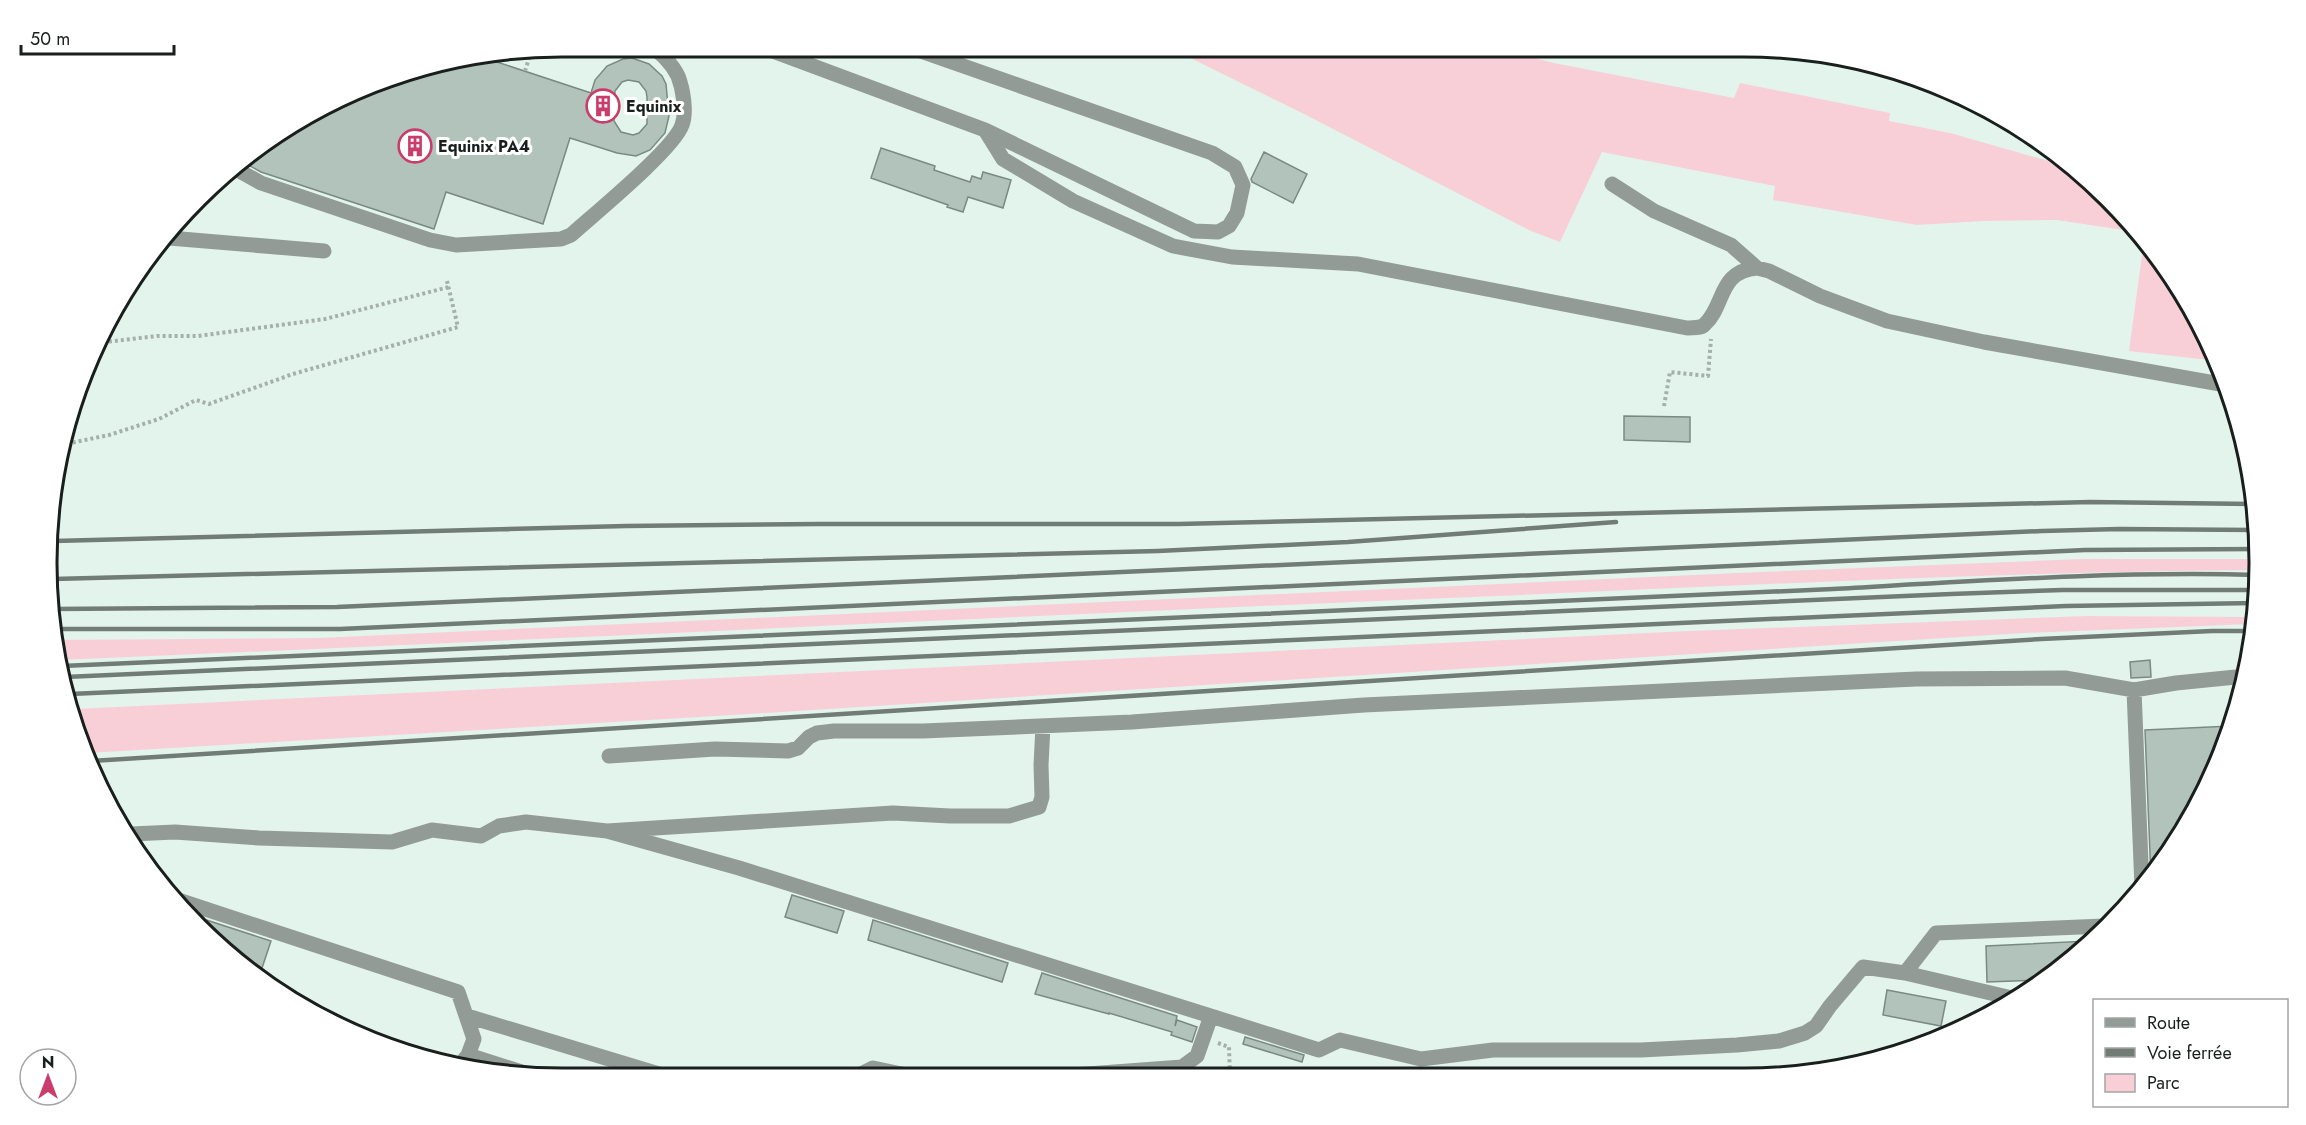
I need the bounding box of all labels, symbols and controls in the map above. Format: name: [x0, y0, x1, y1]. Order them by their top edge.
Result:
scale bar: [21, 18, 174, 56]
text: 50 m: [30, 26, 70, 52]
building icon: Equinix: [585, 88, 621, 124]
place label: Equinix: [626, 95, 682, 118]
building icon: Equinix PA4: [397, 128, 433, 164]
place label: Equinix PA4: [438, 135, 530, 158]
legend: [2093, 999, 2288, 1107]
text: Route: [2147, 1010, 2190, 1036]
text: Voie ferrée: [2147, 1040, 2232, 1066]
north arrow: [18, 1047, 78, 1107]
text: N: [42, 1051, 54, 1074]
text: Parc: [2147, 1070, 2180, 1096]

